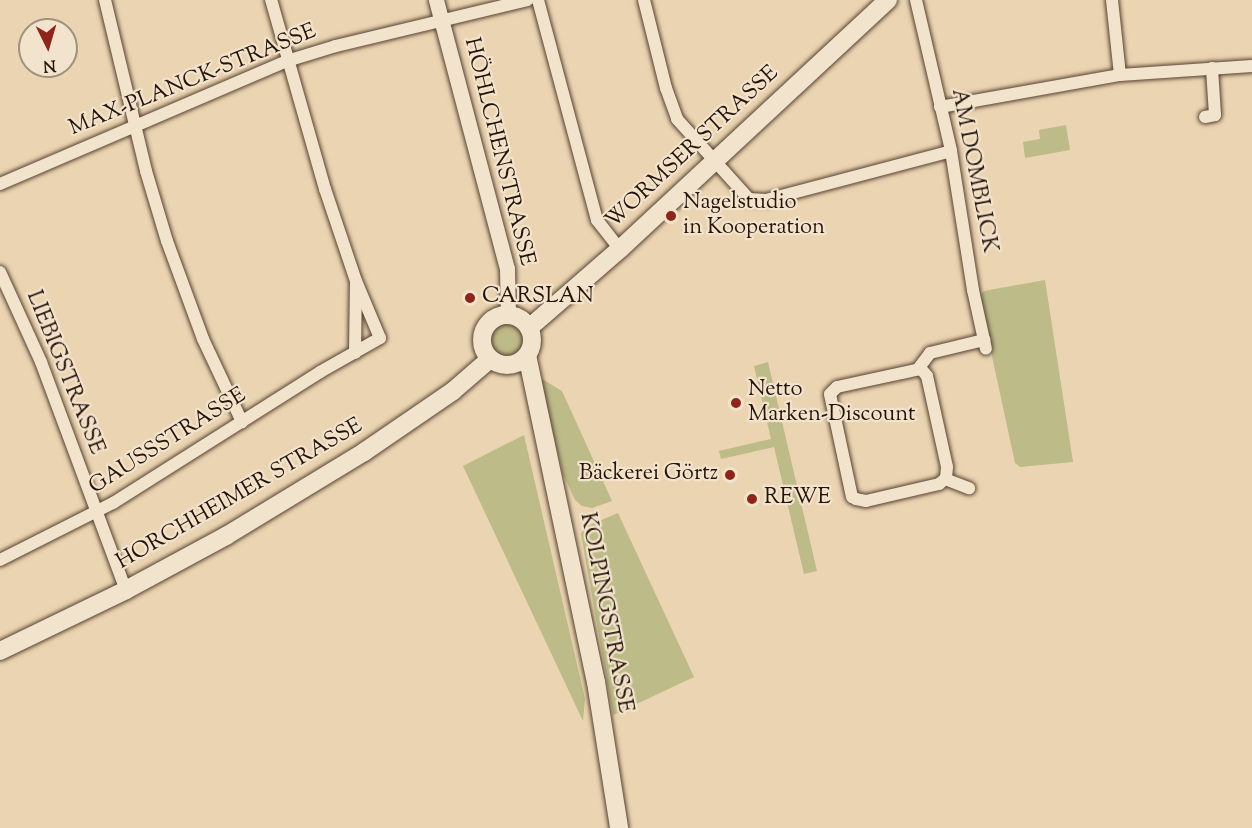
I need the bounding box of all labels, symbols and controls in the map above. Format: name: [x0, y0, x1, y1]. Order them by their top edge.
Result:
north arrow: [18, 18, 78, 78]
street label: MAX-PLANCK-STRASSE: [66, 19, 320, 143]
street label: HÖHLCHENSTRASSE: [457, 35, 539, 269]
text: N: [42, 52, 57, 76]
street label: WORMSER STRASSE: [601, 61, 785, 235]
street label: AM DOMBLICK: [944, 87, 1002, 255]
place label: Nagelstudio in Kooperation: [683, 190, 825, 242]
marker: Nagelstudio in Kooperation: [664, 209, 678, 223]
place label: CARSLAN: [482, 285, 594, 311]
street label: LIEBIGSTRASSE: [19, 287, 109, 459]
marker: CARSLAN: [463, 291, 477, 305]
place label: Netto Marken-Discount: [748, 377, 916, 428]
street label: GAUSSSTRASSE: [85, 383, 251, 501]
marker: Netto Marken-Discount: [729, 396, 743, 410]
street label: HORCHHEIMER STRASSE: [112, 414, 368, 576]
place label: Bäckerei Görtz: [579, 462, 718, 488]
marker: Bäckerei Görtz: [723, 468, 737, 482]
place label: REWE: [764, 486, 831, 512]
marker: REWE: [745, 492, 759, 506]
street label: KOLPINGSTRASSE: [573, 511, 637, 715]

